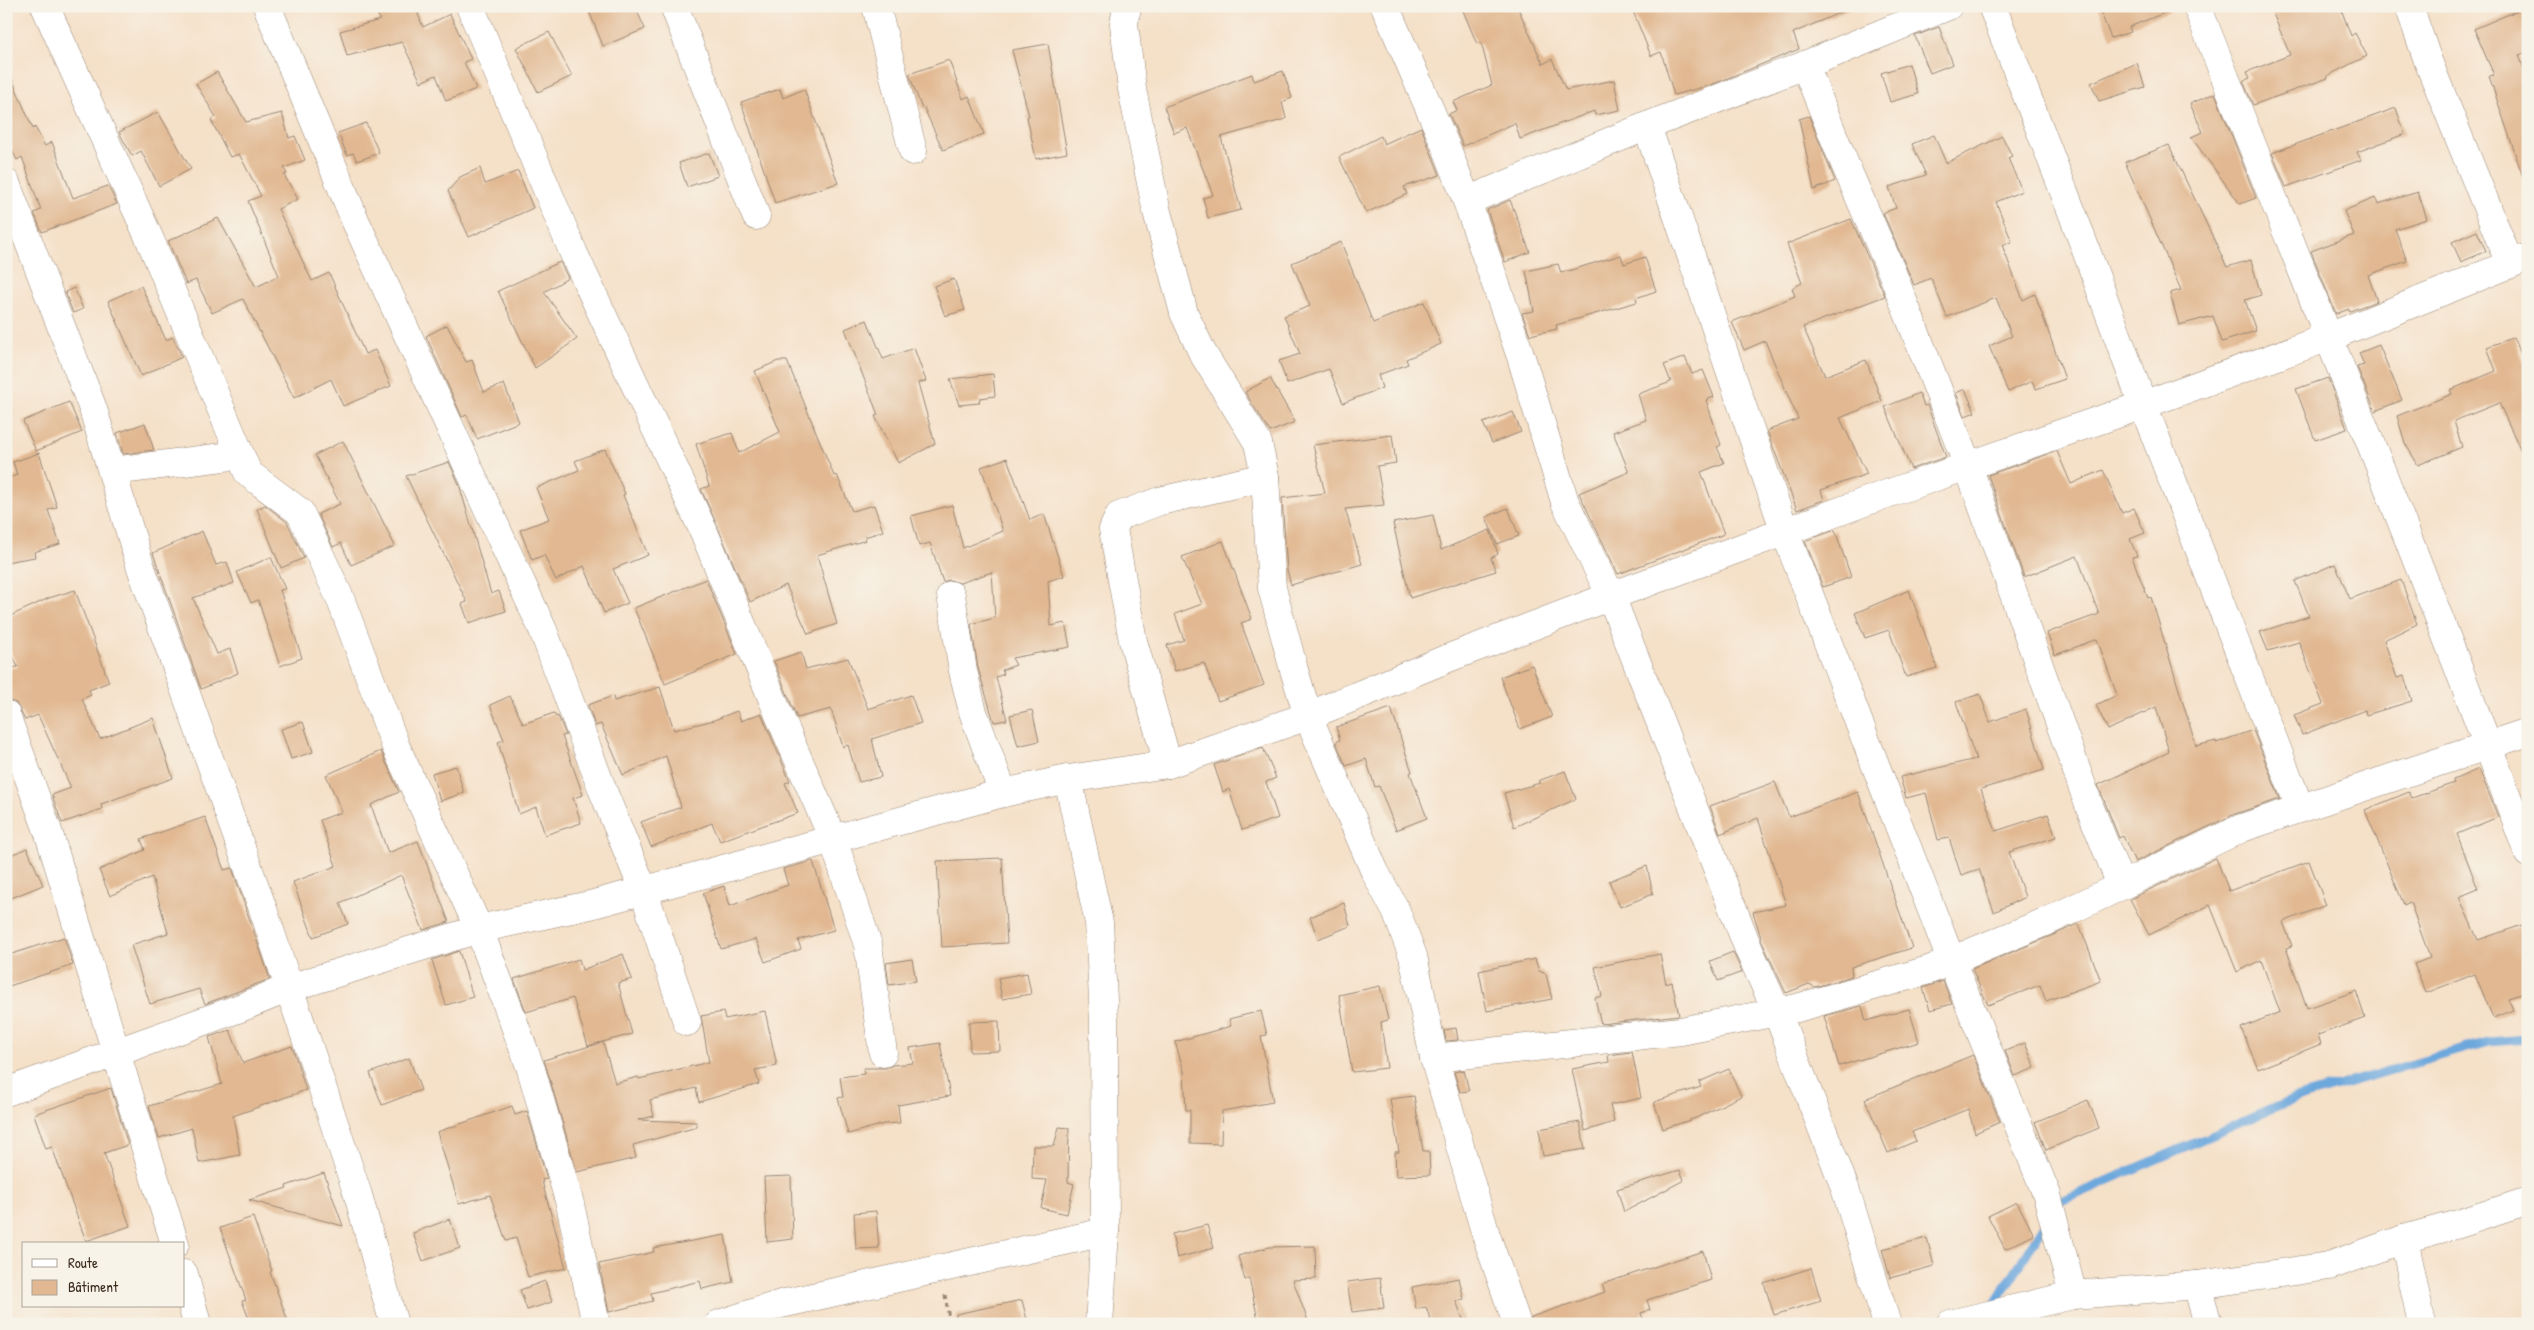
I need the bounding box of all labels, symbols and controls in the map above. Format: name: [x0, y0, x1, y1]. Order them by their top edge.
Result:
legend: [22, 1242, 185, 1308]
text: Route: [68, 1252, 98, 1273]
text: Bâtiment: [68, 1276, 119, 1297]

